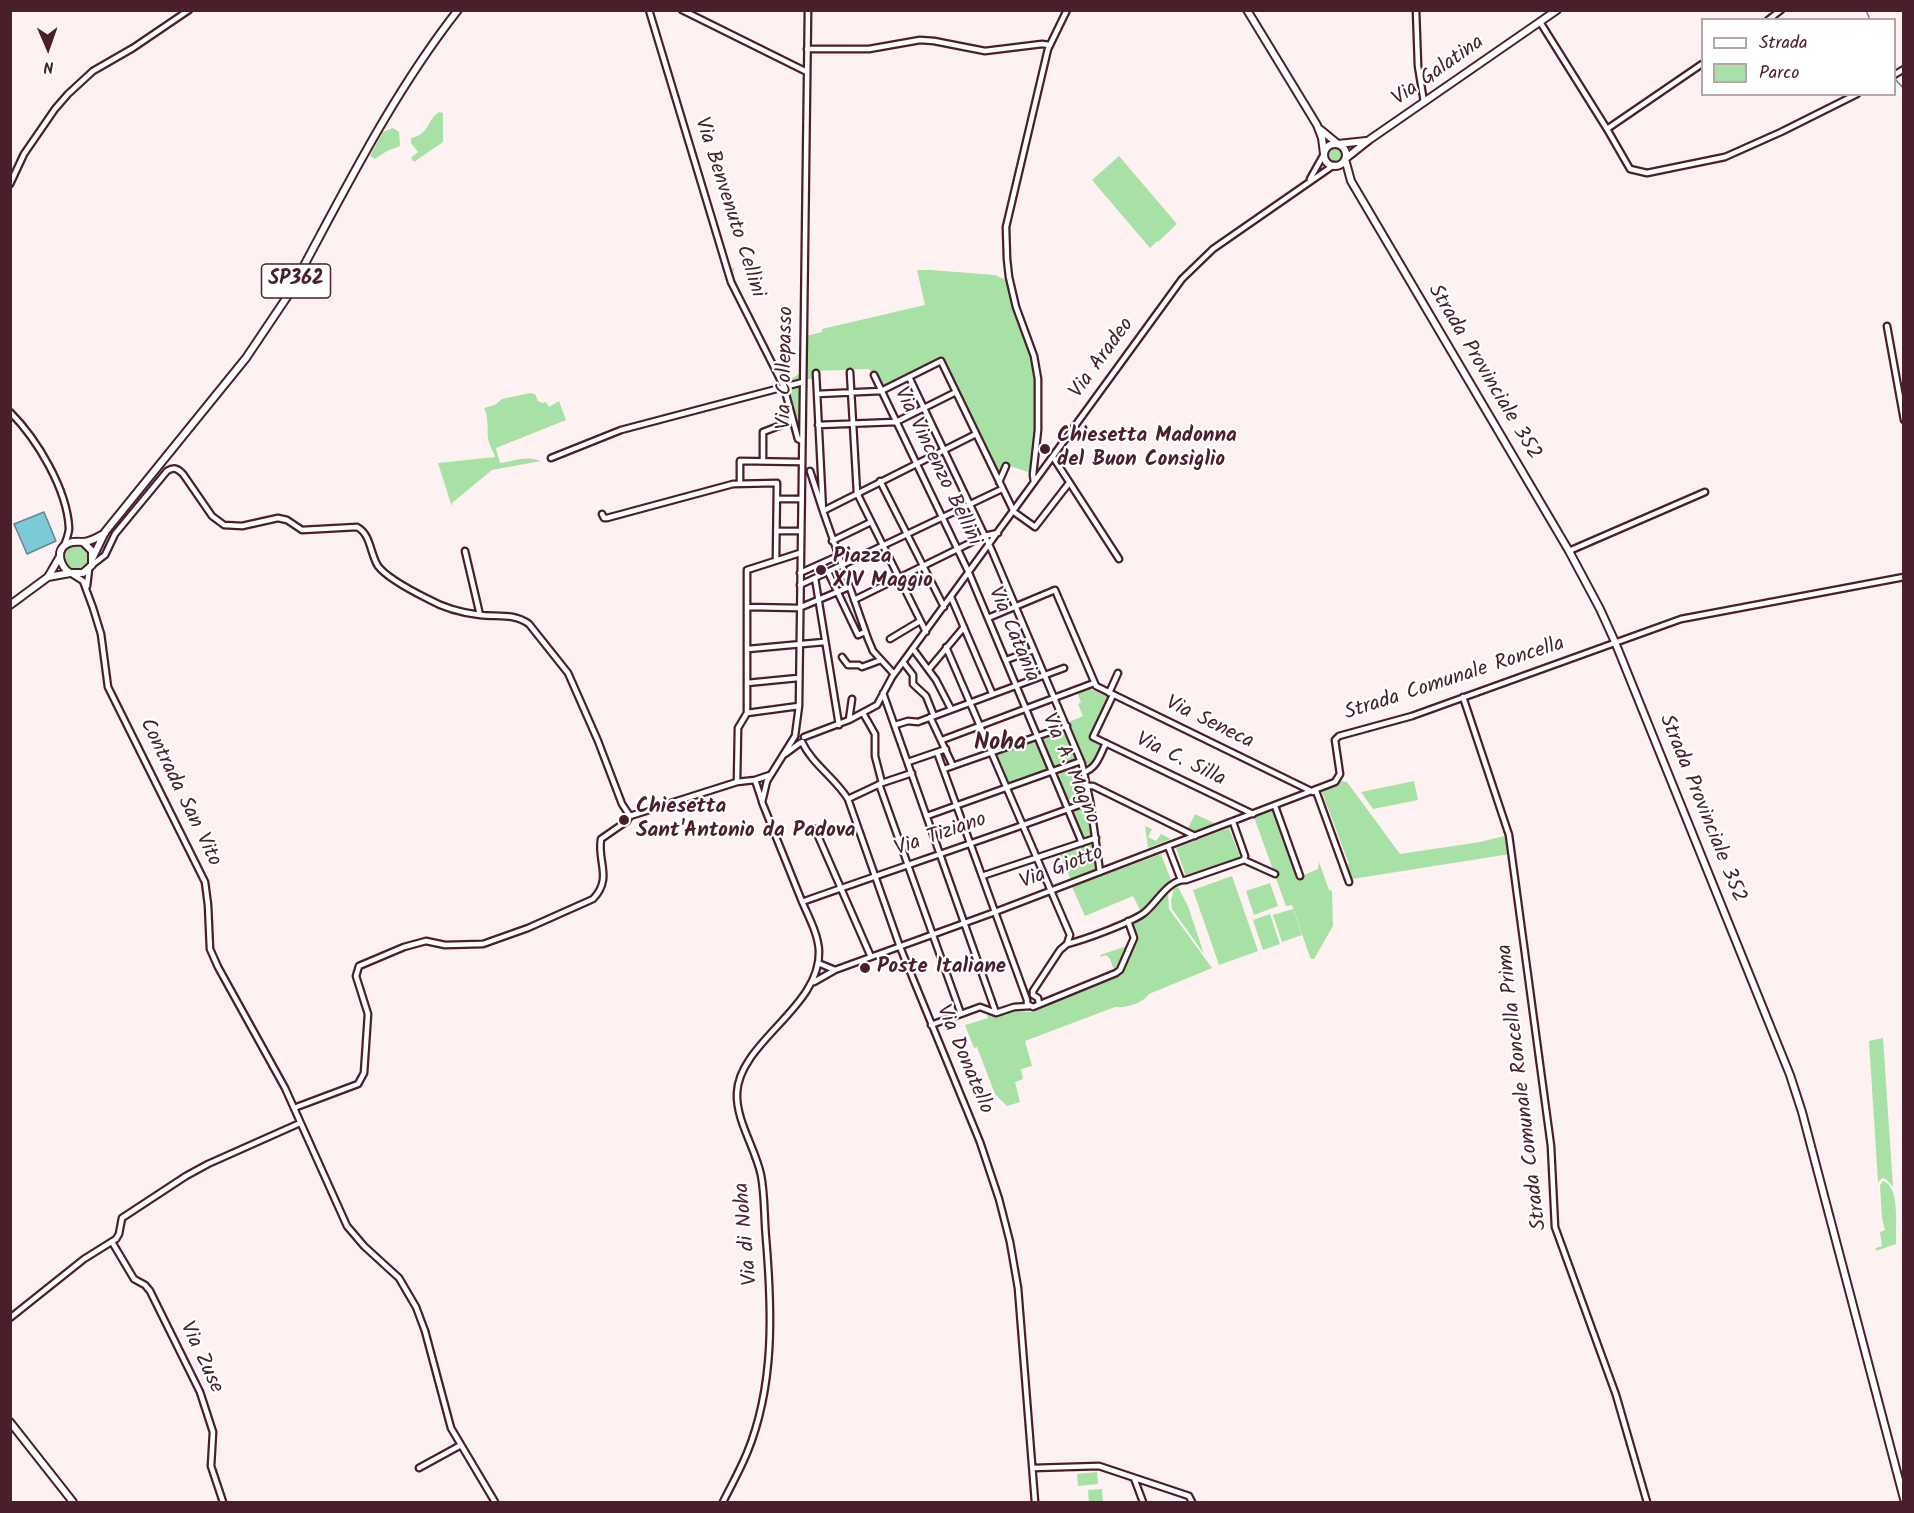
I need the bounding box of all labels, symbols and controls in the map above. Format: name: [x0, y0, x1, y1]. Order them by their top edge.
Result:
north arrow: [18, 18, 78, 78]
legend: [1701, 18, 1896, 96]
text: Strada: [1759, 29, 1807, 58]
street label: Via Galatina: [1388, 31, 1490, 113]
text: N: [43, 54, 54, 79]
text: Parco: [1759, 59, 1799, 88]
street label: Via Benvenuto Cellini: [687, 115, 769, 301]
road number: SP362: [262, 264, 330, 298]
street label: Strada Provinciale 352: [1421, 281, 1545, 465]
street label: Via Collepasso: [773, 306, 801, 430]
street label: Via Aradeo: [1065, 314, 1141, 404]
street label: Via Vincenzo Bellini: [887, 384, 985, 550]
place label: Chiesetta Madonna del Buon Consiglio: [1057, 424, 1237, 474]
marker: Chiesetta Madonna del Buon Consiglio: [1038, 442, 1052, 456]
place label: Piazza XIV Maggio: [833, 545, 933, 595]
marker: Piazza XIV Maggio: [814, 563, 828, 577]
street label: Via Catania: [981, 584, 1043, 686]
street label: Strada Comunale Roncella: [1342, 633, 1568, 727]
street label: Via Seneca: [1161, 692, 1257, 756]
street label: Via A. Magno: [1034, 710, 1104, 828]
street label: Strada Provinciale 352: [1652, 711, 1750, 907]
street label: Contrada San Vito: [132, 715, 226, 871]
street label: Via C. Silla: [1131, 728, 1229, 794]
district label: Noha: [974, 731, 1026, 759]
place label: Chiesetta Sant'Antonio da Padova: [636, 795, 856, 845]
street label: Via Tiziano: [892, 809, 990, 863]
marker: Chiesetta Sant'Antonio da Padova: [617, 813, 631, 827]
street label: Via Giotto: [1017, 842, 1107, 896]
street label: Strada Comunale Roncella Prima: [1494, 943, 1554, 1231]
place label: Poste Italiane: [877, 955, 1006, 981]
marker: Poste Italiane: [858, 961, 872, 975]
street label: Via Donatello: [929, 1002, 997, 1118]
street label: Via di Noha: [731, 1182, 765, 1286]
street label: Via Zuse: [173, 1318, 227, 1398]

